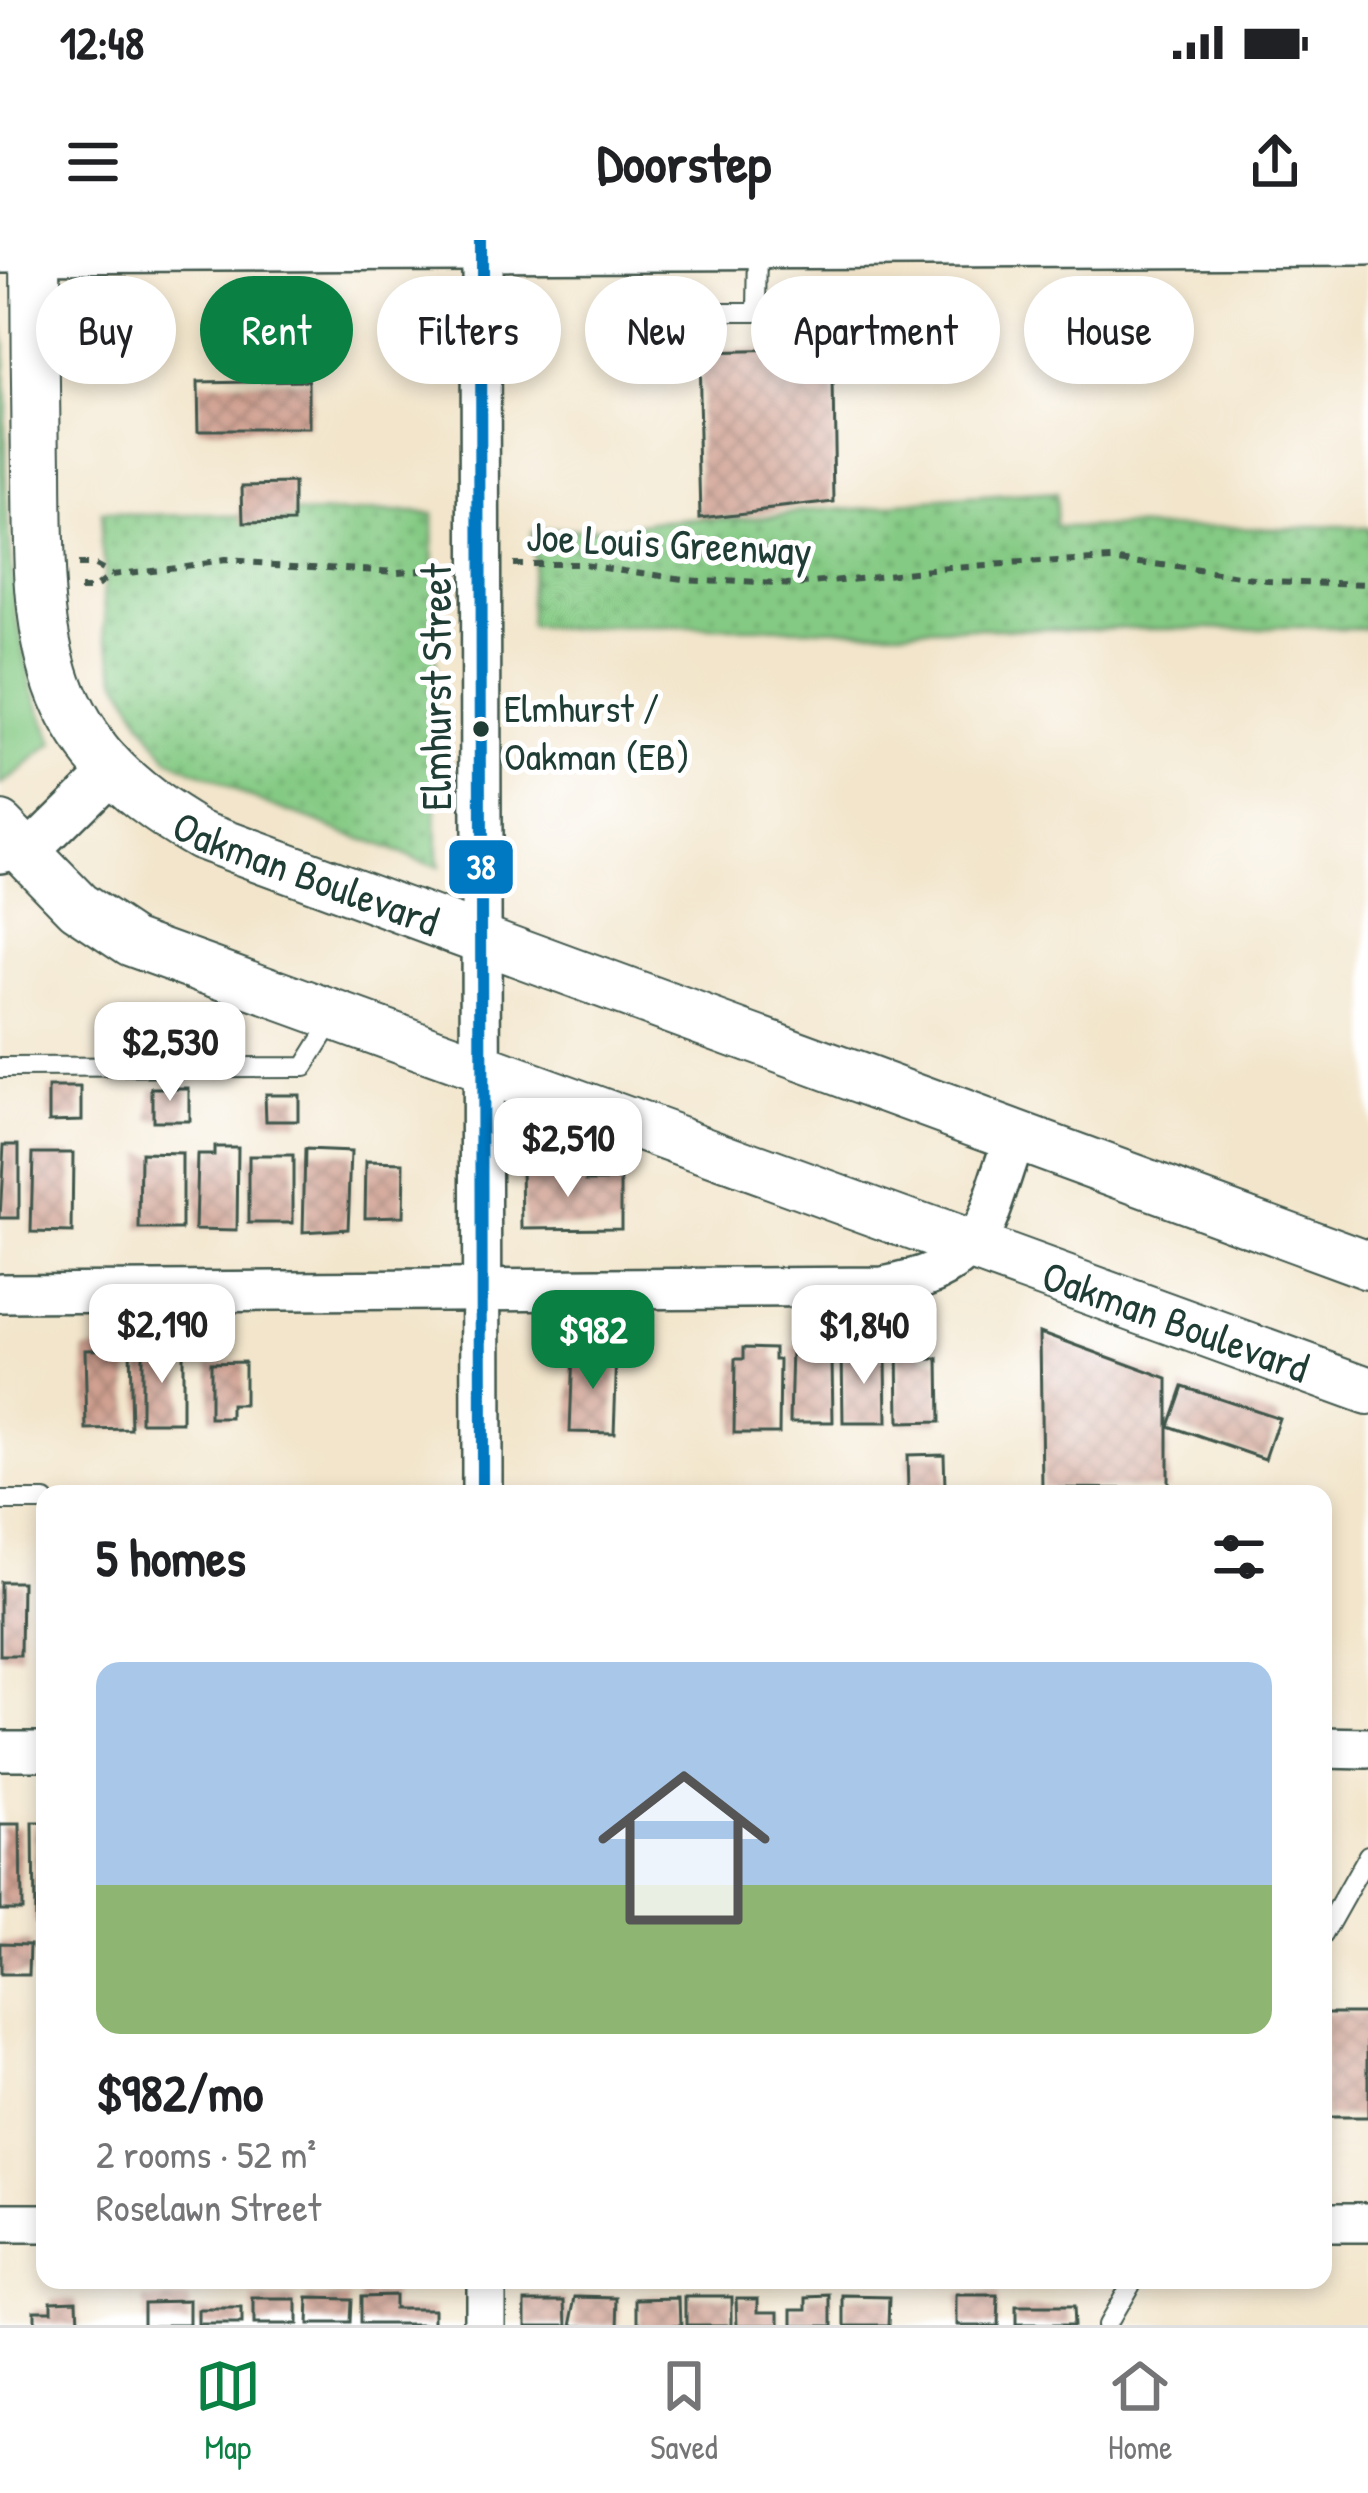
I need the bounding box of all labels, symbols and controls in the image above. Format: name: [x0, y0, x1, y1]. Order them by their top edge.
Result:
text: 12:48: [60, 12, 144, 73]
text: Doorstep: [597, 126, 771, 199]
icon: menu: [60, 129, 126, 195]
icon: share: [1242, 129, 1308, 195]
chip: Buy: [36, 276, 176, 384]
chip: Rent: [200, 276, 353, 384]
chip: Filters: [377, 276, 561, 384]
chip: New: [585, 276, 727, 384]
chip: Apartment: [751, 276, 1000, 384]
chip: House: [1024, 276, 1194, 384]
street label: Joe Louis Greenway: [525, 507, 813, 578]
street label: Elmhurst Street: [407, 563, 464, 810]
place label: Elmhurst / Oakman (EB): [504, 681, 690, 782]
marker: Elmhurst / Oakman (EB): [470, 718, 492, 740]
street label: Oakman Boulevard: [162, 797, 447, 949]
line badge: 38: [447, 838, 515, 896]
text: 38: [466, 845, 496, 889]
pin: $2,530: [72, 1002, 268, 1104]
text: $2,530: [121, 1014, 219, 1067]
pin: $2,510: [470, 1098, 666, 1200]
text: $2,510: [521, 1110, 615, 1163]
street label: Oakman Boulevard: [1035, 1246, 1317, 1395]
pin: $2,190: [64, 1284, 260, 1386]
pin: $1,840: [766, 1285, 962, 1387]
pin: $982: [522, 1290, 664, 1392]
text: $2,190: [116, 1296, 208, 1349]
text: $1,840: [819, 1297, 909, 1350]
text: $982: [558, 1302, 628, 1355]
text: 5 homes: [96, 1523, 246, 1592]
icon: filters: [1206, 1524, 1272, 1590]
icon: home: [576, 1740, 792, 1956]
text: $982/mo: [96, 2058, 263, 2127]
text: 2 rooms · 52 m²: [96, 2127, 316, 2180]
text: Roselawn Street: [96, 2180, 321, 2233]
tab: Map: [195, 2353, 261, 2469]
tab: Saved: [650, 2353, 718, 2469]
tab: Home: [1107, 2353, 1173, 2469]

